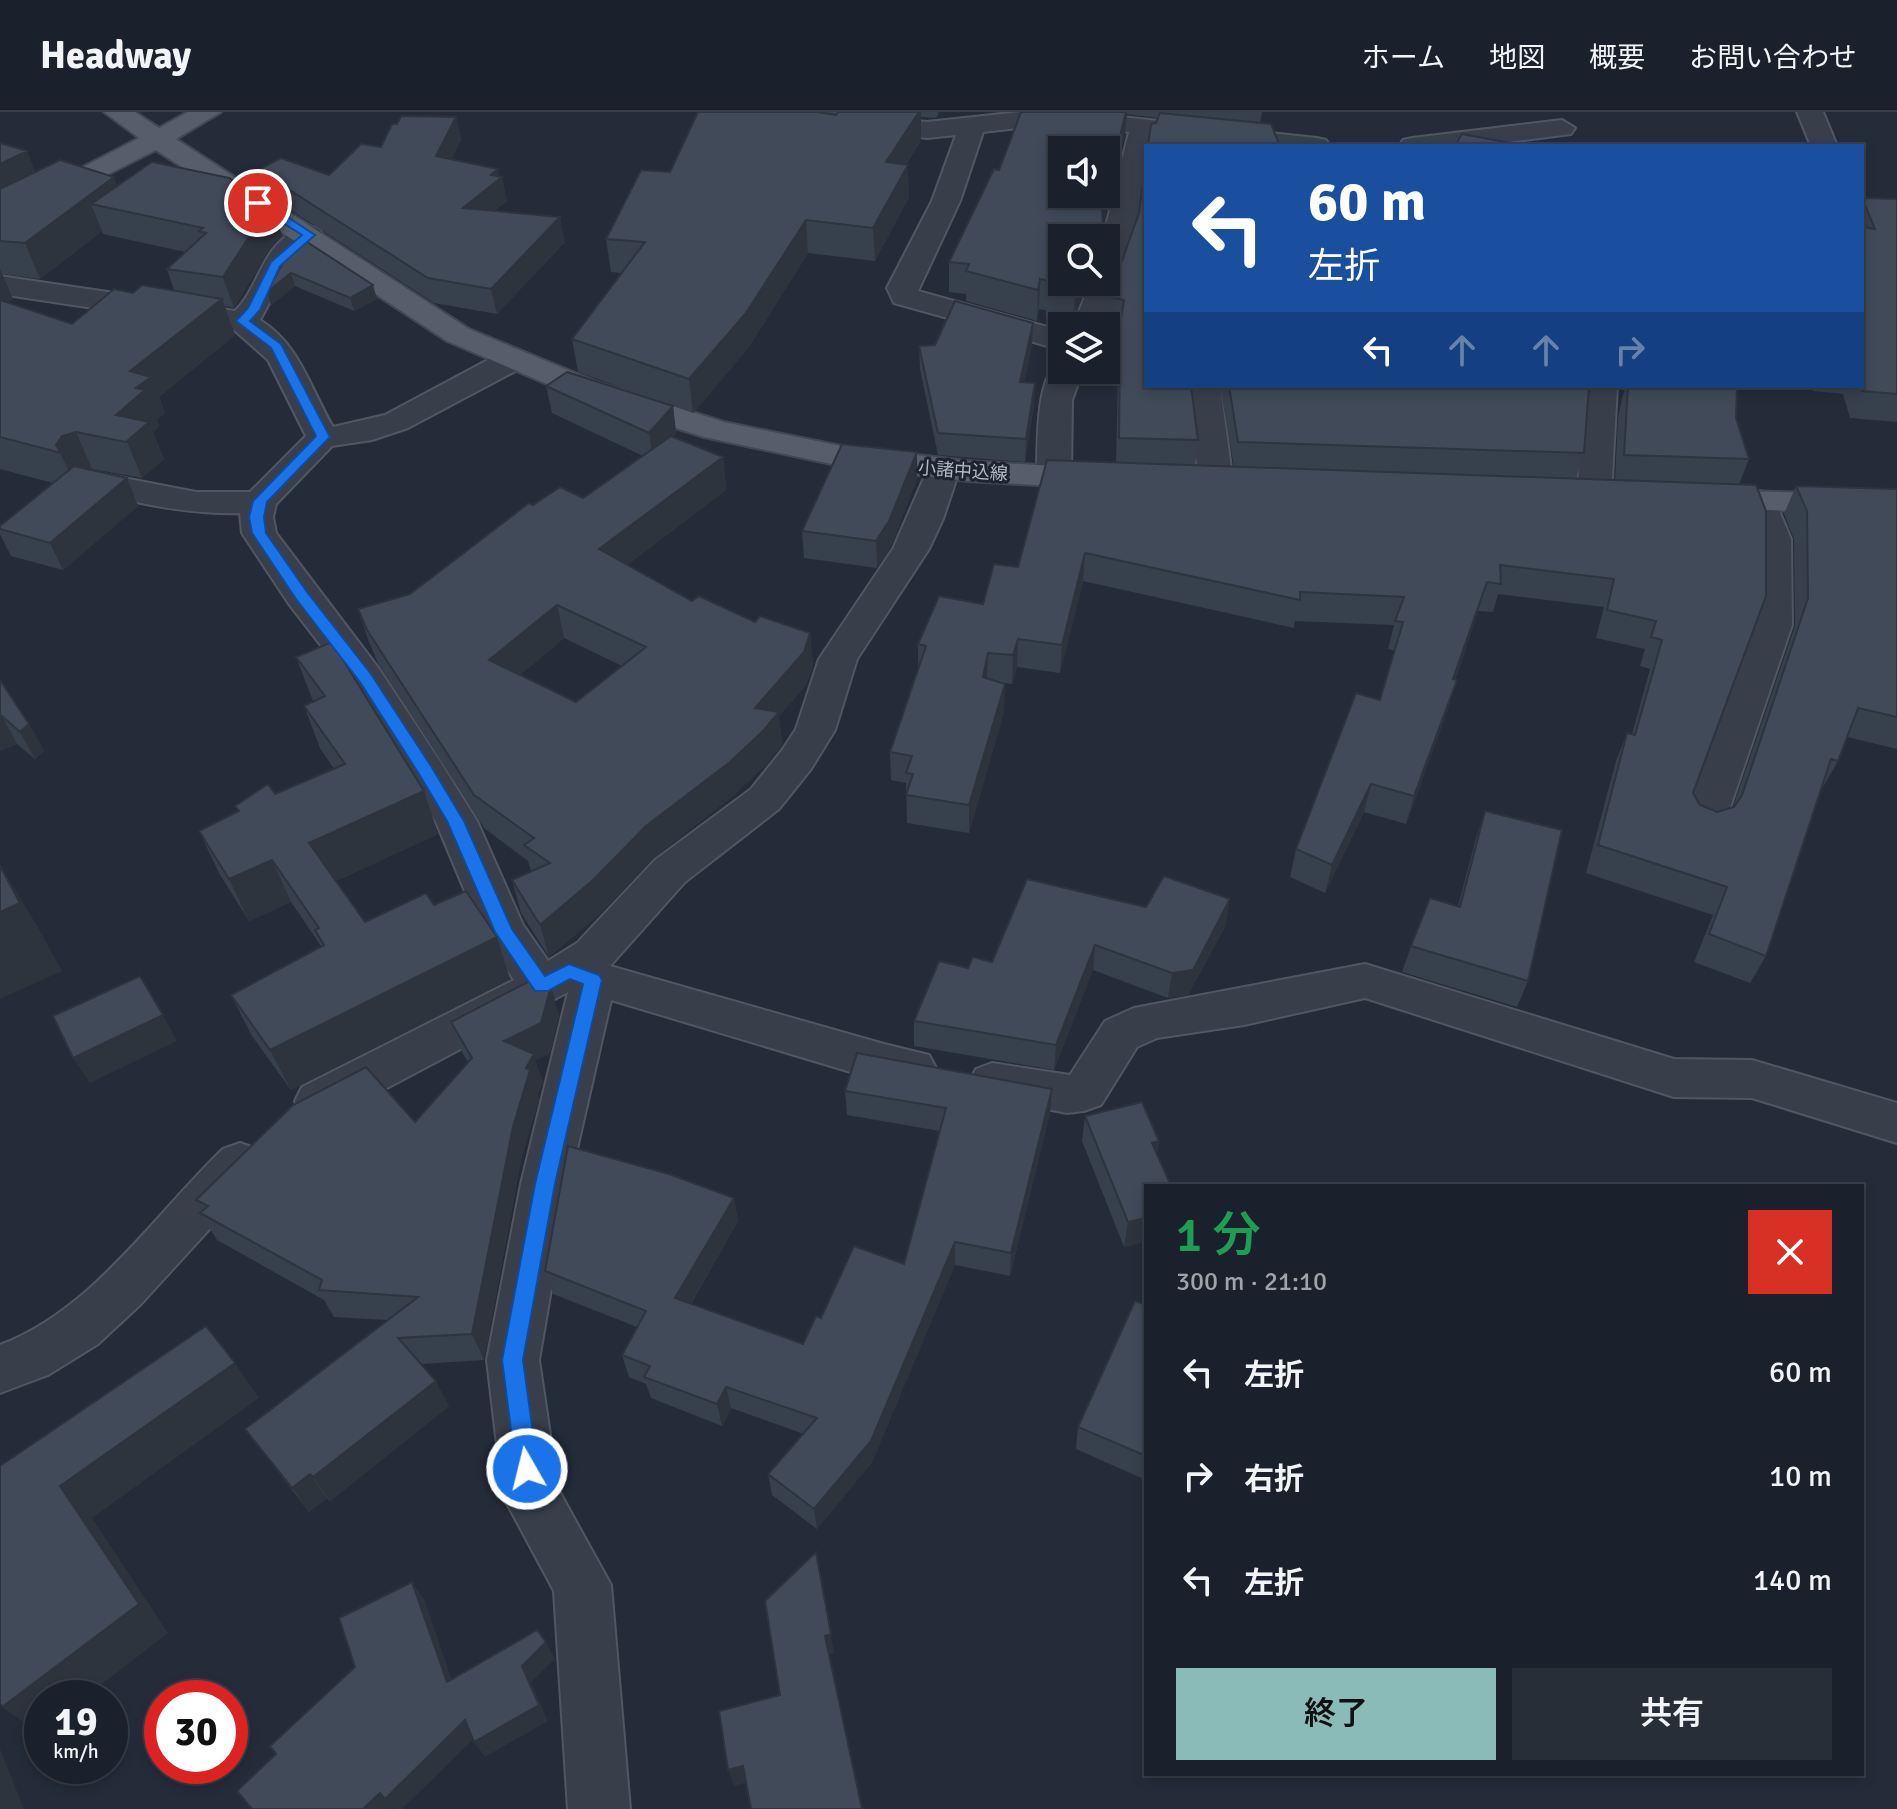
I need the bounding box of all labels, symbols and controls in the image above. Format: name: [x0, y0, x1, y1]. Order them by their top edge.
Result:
text: Headway: [40, 32, 191, 79]
text: ホーム: [1362, 41, 1445, 75]
text: 地図: [1489, 41, 1545, 75]
text: 概要: [1589, 41, 1645, 75]
text: お問い合わせ: [1689, 41, 1857, 75]
map controls: [1048, 136, 1120, 384]
button: sound: [1048, 136, 1120, 208]
text: 60 m: [1308, 167, 1426, 236]
pin: [224, 169, 292, 237]
icon: left: [1176, 176, 1280, 280]
icon: arrive: [236, 181, 280, 225]
button: search: [1048, 224, 1120, 296]
text: 左折: [1308, 244, 1380, 289]
button: layers: [1048, 312, 1120, 384]
icon: left: [1356, 328, 1400, 372]
icon: ahead: [1440, 328, 1484, 372]
icon: ahead: [1524, 328, 1568, 372]
icon: right: [1608, 328, 1652, 372]
street label: 小諸中込線: [917, 457, 1009, 485]
text: 1 分: [1176, 1206, 1260, 1265]
button: close: [1748, 1210, 1832, 1294]
text: 300 m · 21:10: [1176, 1266, 1327, 1298]
icon: left: [1176, 1350, 1220, 1394]
text: 60 m: [1769, 1354, 1832, 1391]
text: 左折: [1244, 1357, 1304, 1394]
position arrow: [485, 1427, 569, 1511]
icon: right: [1176, 1454, 1220, 1498]
text: 10 m: [1769, 1458, 1832, 1495]
text: 右折: [1244, 1461, 1304, 1498]
icon: left: [1176, 1558, 1220, 1602]
text: 140 m: [1753, 1562, 1832, 1599]
text: 左折: [1244, 1565, 1304, 1602]
button: 終了: [1176, 1668, 1496, 1760]
button: 共有: [1512, 1668, 1832, 1760]
speed limit sign: 30: [144, 1680, 248, 1784]
text: 19: [54, 1697, 98, 1747]
text: km/h: [53, 1739, 99, 1764]

